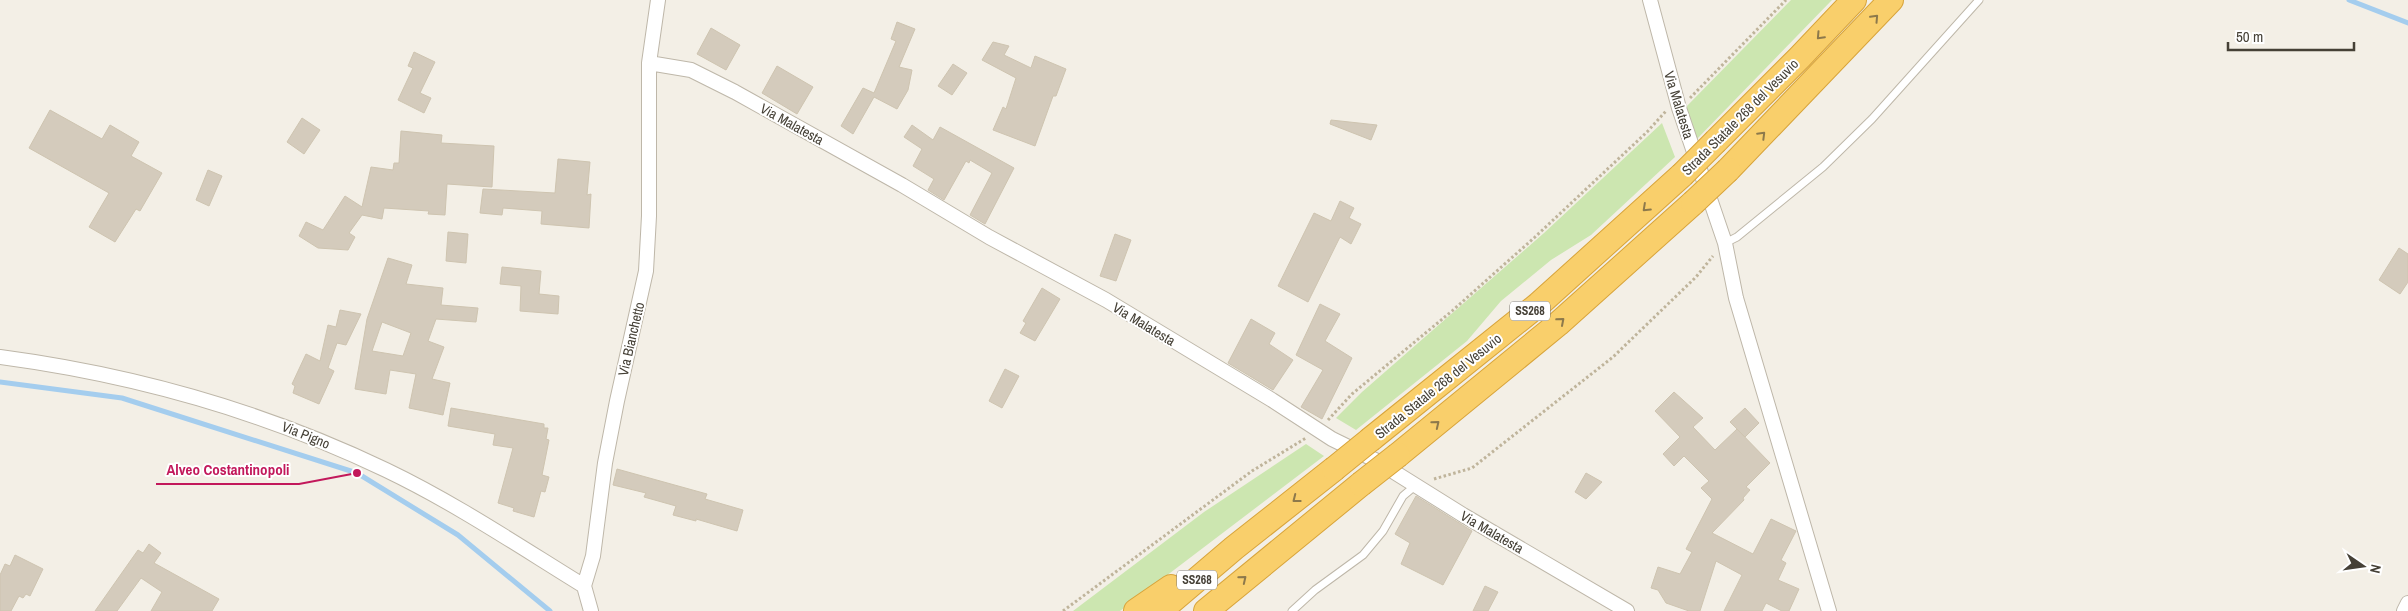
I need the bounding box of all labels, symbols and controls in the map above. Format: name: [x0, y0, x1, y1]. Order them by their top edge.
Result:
one-way arrow: [1869, 15, 1878, 24]
scale bar: [2228, 20, 2354, 52]
text: 50 m: [2236, 26, 2263, 47]
one-way arrow: [1817, 30, 1826, 39]
street label: Strada Statale 268 del Vesuvio: [1678, 55, 1802, 179]
street label: Via Malatesta: [1660, 69, 1698, 142]
street label: Via Malatesta: [757, 99, 828, 149]
one-way arrow: [1756, 132, 1765, 141]
one-way arrow: [1643, 202, 1652, 211]
street label: Via Malatesta: [1109, 298, 1179, 350]
street label: Via Bianchetto: [614, 300, 648, 378]
road number: SS268: [1510, 302, 1550, 321]
one-way arrow: [1556, 318, 1565, 327]
street label: Strada Statale 268 del Vesuvio: [1371, 329, 1505, 443]
street label: Via Pigno: [279, 417, 333, 453]
one-way arrow: [1430, 421, 1439, 430]
callout: Alveo Costantinopoli: [156, 454, 299, 484]
text: Alveo Costantinopoli: [166, 459, 290, 480]
one-way arrow: [1293, 493, 1302, 501]
street label: Via Malatesta: [1457, 507, 1527, 558]
north arrow: [2338, 541, 2388, 591]
text: N: [2366, 563, 2385, 575]
road number: SS268: [1177, 570, 1217, 590]
one-way arrow: [1237, 576, 1246, 585]

